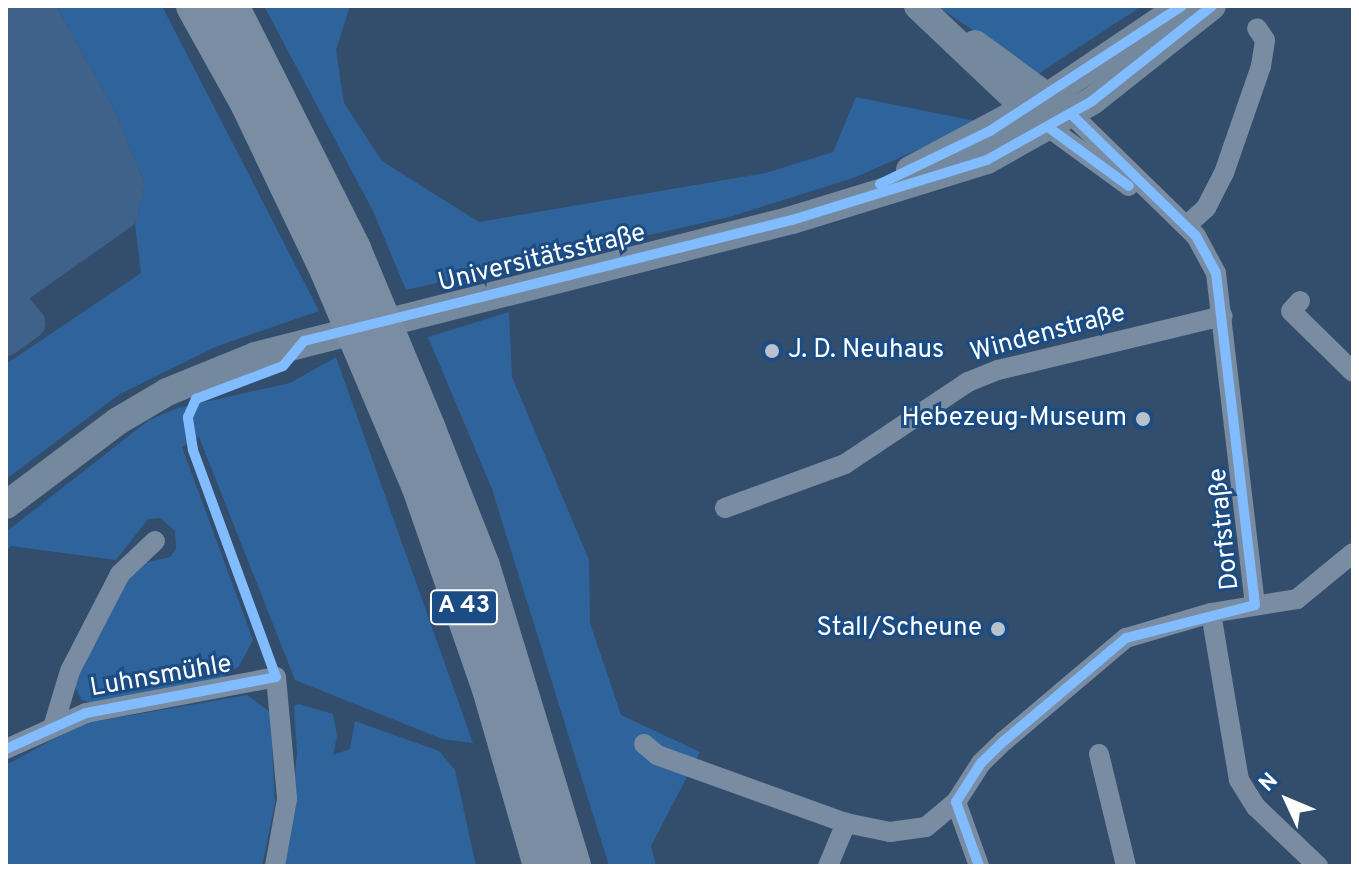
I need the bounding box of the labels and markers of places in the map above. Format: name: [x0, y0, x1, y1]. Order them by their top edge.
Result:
place label: J. D. Neuhaus: [788, 335, 944, 367]
marker: J. D. Neuhaus: [763, 342, 781, 360]
place label: Hebezeug-Museum: [902, 403, 1127, 435]
marker: Hebezeug-Museum: [1134, 410, 1152, 428]
place label: Stall/Scheune: [817, 613, 982, 645]
marker: Stall/Scheune: [989, 620, 1007, 638]

